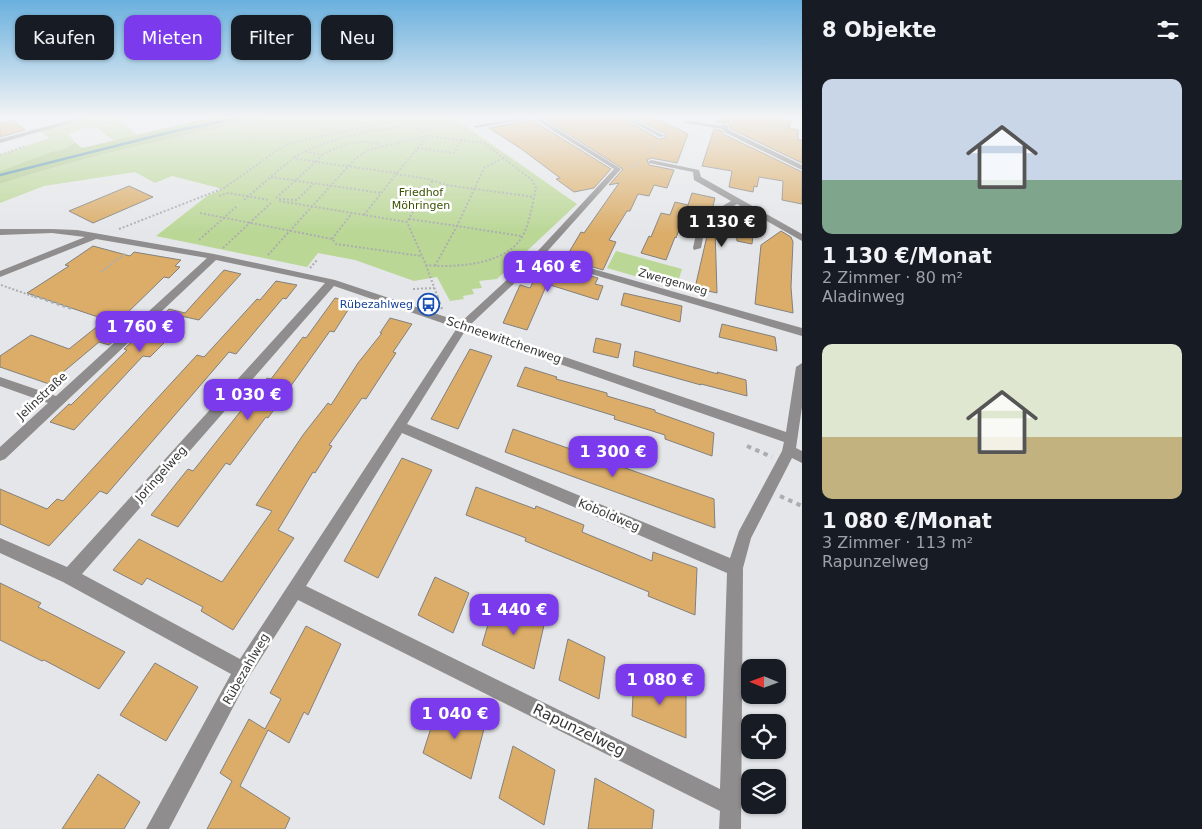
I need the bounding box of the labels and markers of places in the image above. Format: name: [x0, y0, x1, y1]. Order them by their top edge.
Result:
pin: 1 130 €: [676, 206, 768, 248]
pin: 1 460 €: [502, 250, 594, 293]
bus stop icon: Rübezahlweg: [417, 292, 441, 316]
place label: Rübezahlweg: [340, 298, 413, 311]
pin: 1 760 €: [94, 310, 186, 353]
pin: 1 030 €: [202, 378, 294, 421]
pin: 1 300 €: [567, 436, 659, 478]
pin: 1 440 €: [468, 594, 560, 636]
pin: 1 080 €: [614, 664, 706, 706]
pin: 1 040 €: [409, 698, 501, 740]

